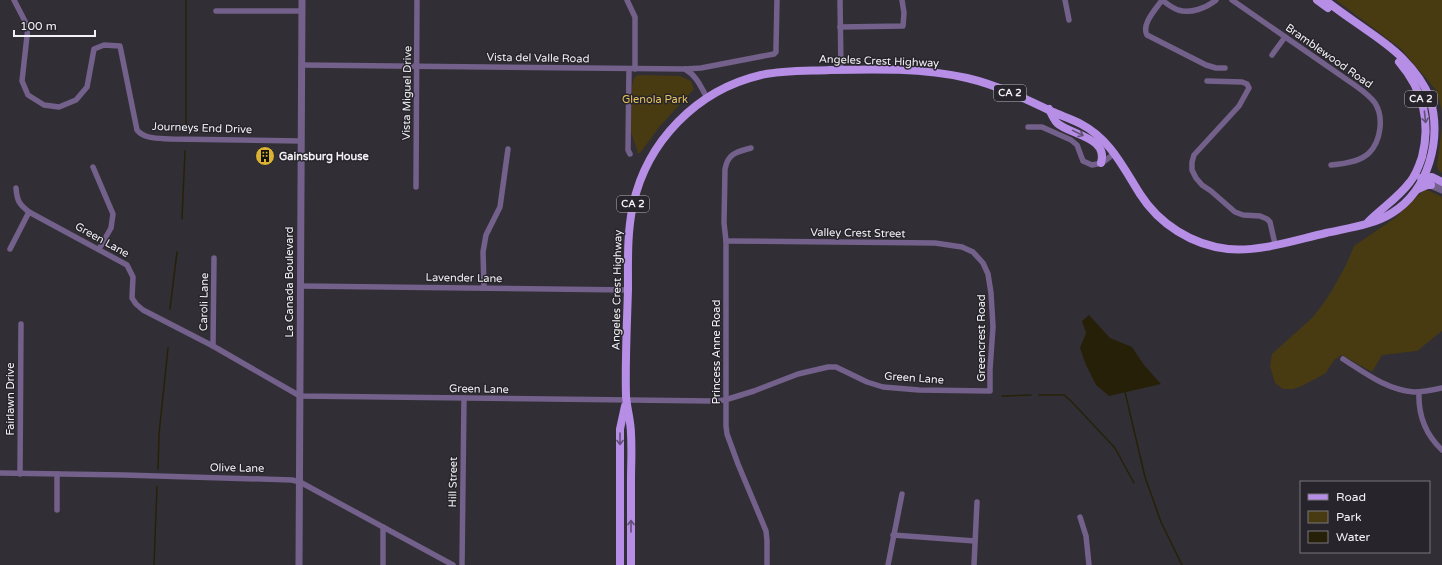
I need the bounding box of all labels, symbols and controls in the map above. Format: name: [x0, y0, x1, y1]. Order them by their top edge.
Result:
scale bar: [14, 12, 95, 38]
text: 100 m: [20, 19, 57, 33]
street label: Bramblewood Road: [1283, 21, 1375, 91]
street label: Vista Miguel Drive: [400, 46, 414, 140]
street label: Vista del Valle Road: [486, 51, 590, 65]
street label: Angeles Crest Highway: [819, 52, 939, 70]
road number: CA 2: [994, 85, 1026, 101]
road number: CA 2: [1405, 91, 1437, 107]
park label: Glenola Park: [622, 93, 688, 106]
one-way arrow: [1422, 110, 1429, 123]
street label: Journeys End Drive: [152, 120, 252, 136]
one-way arrow: [1071, 130, 1083, 137]
building icon: Gainsburg House: [254, 145, 276, 167]
place label: Gainsburg House: [279, 150, 370, 164]
road number: CA 2: [617, 196, 649, 212]
street label: Green Lane: [73, 220, 131, 260]
street label: Valley Crest Street: [810, 226, 906, 240]
street label: La Canada Boulevard: [283, 227, 296, 337]
street label: Angeles Crest Highway: [609, 230, 625, 350]
street label: Lavender Lane: [426, 271, 502, 285]
street label: Caroli Lane: [197, 273, 211, 331]
street label: Greencrest Road: [975, 294, 988, 382]
street label: Princess Anne Road: [710, 300, 723, 404]
street label: Fairlawn Drive: [4, 362, 17, 436]
street label: Green Lane: [884, 369, 944, 387]
street label: Green Lane: [449, 382, 509, 396]
one-way arrow: [616, 432, 624, 445]
street label: Hill Street: [446, 457, 460, 507]
street label: Olive Lane: [210, 461, 264, 475]
legend: [1300, 481, 1430, 553]
text: Road: [1336, 490, 1366, 504]
text: Park: [1336, 510, 1362, 524]
one-way arrow: [627, 520, 635, 533]
text: Water: [1336, 530, 1371, 544]

